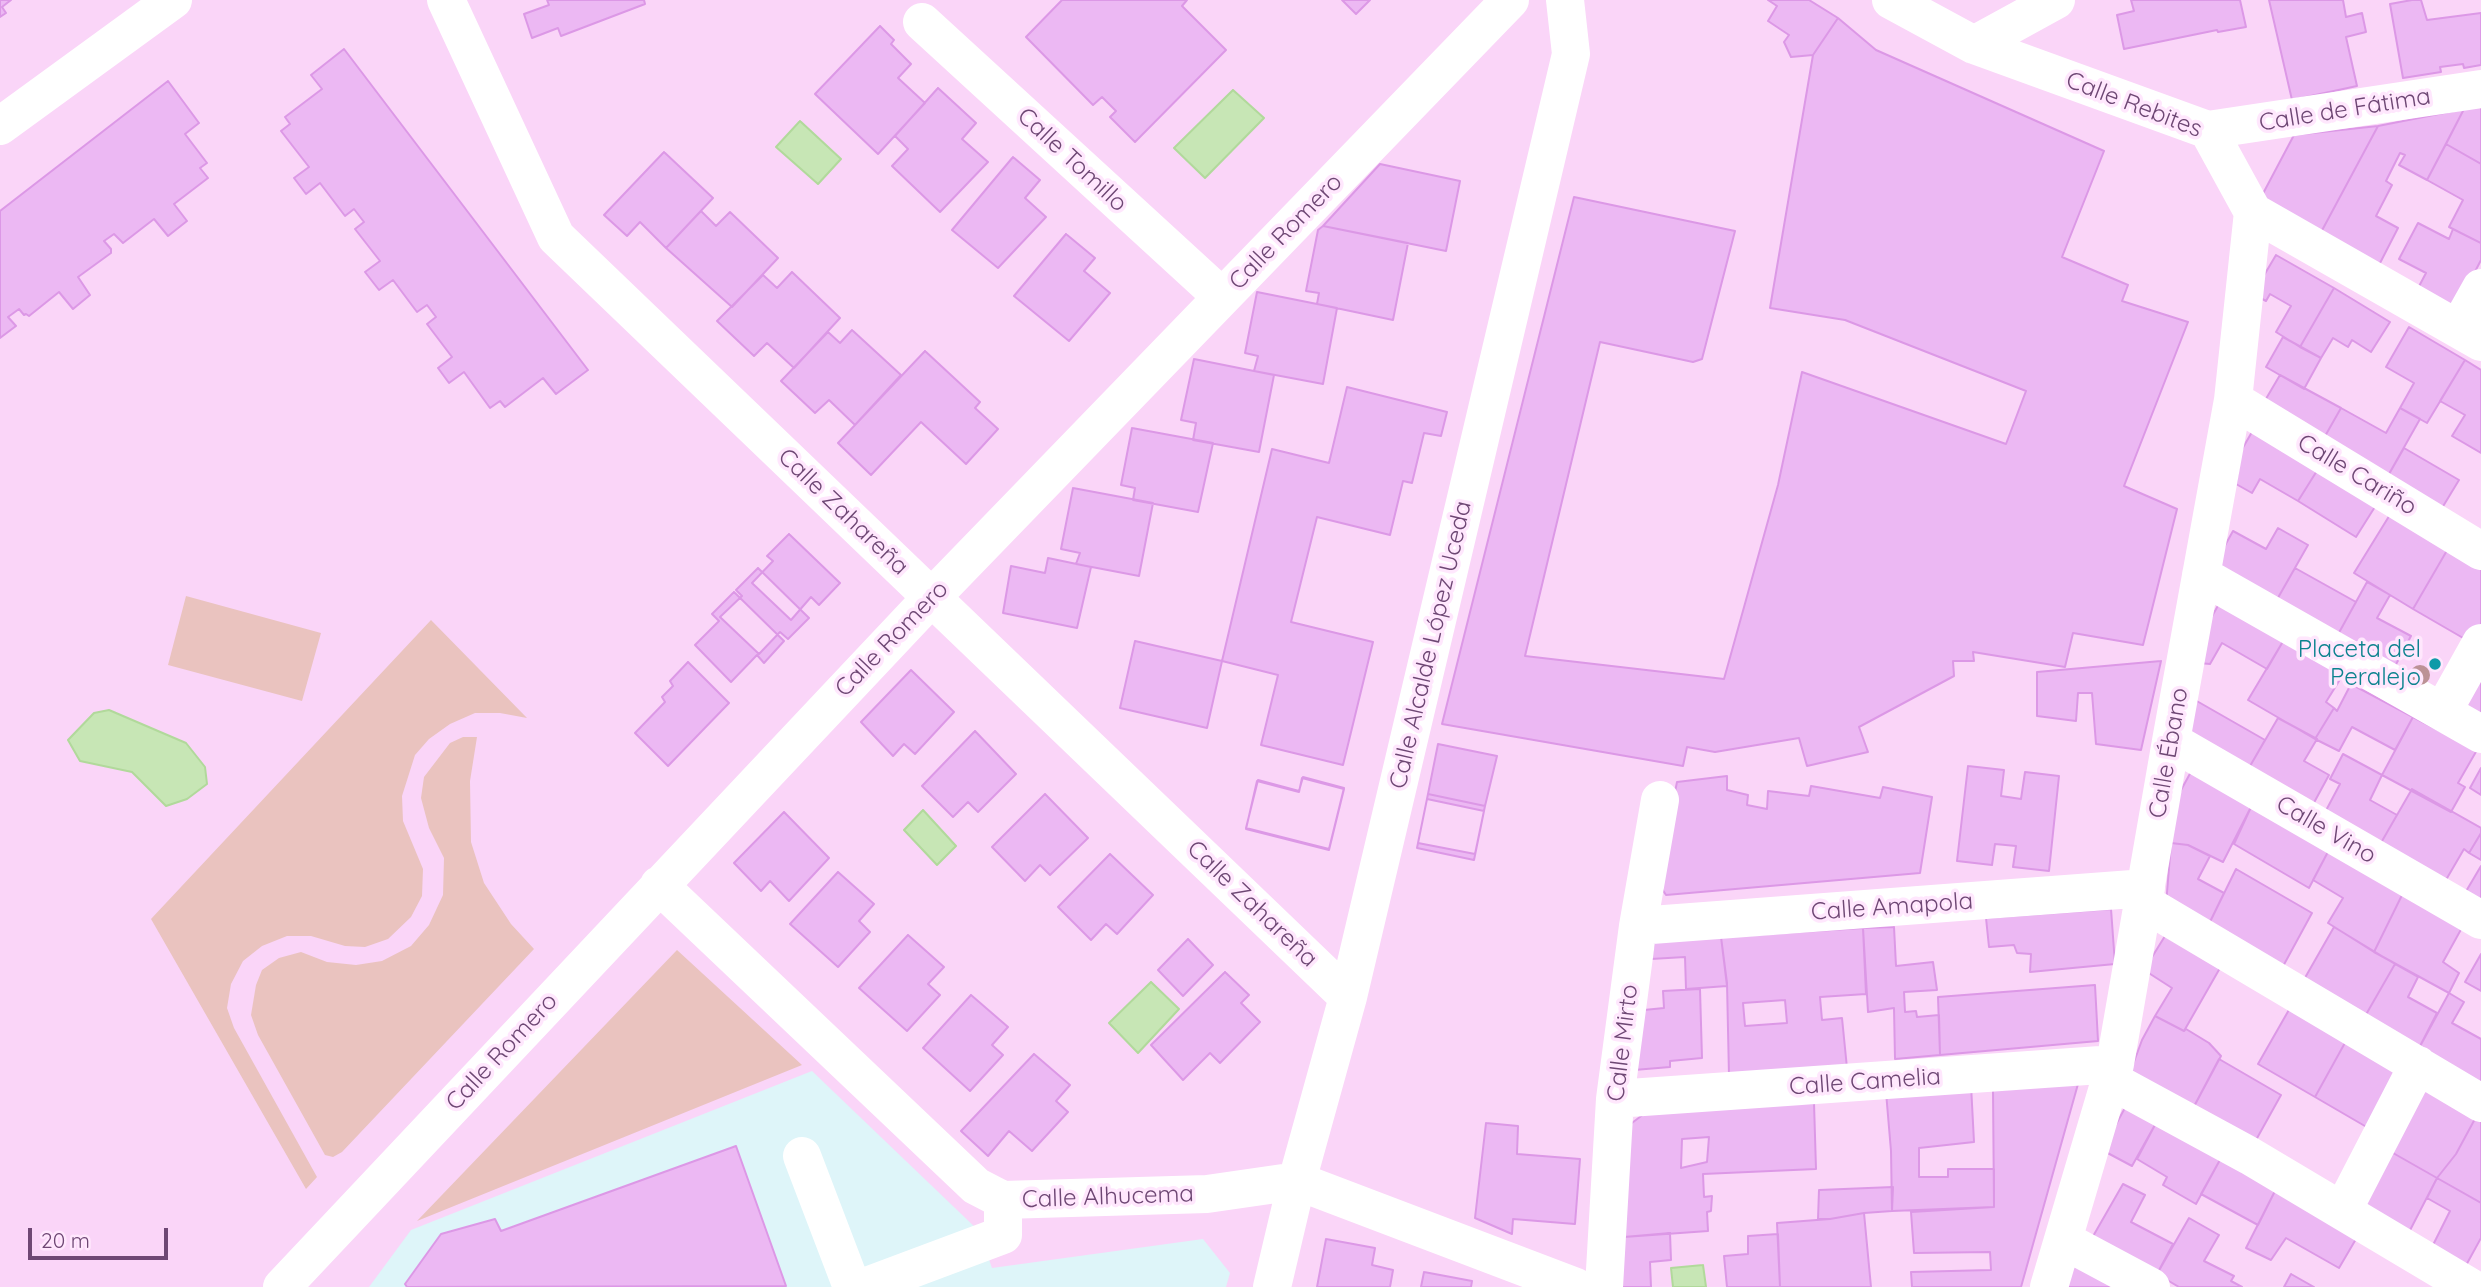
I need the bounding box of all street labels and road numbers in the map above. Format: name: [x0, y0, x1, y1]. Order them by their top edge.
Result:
street label: Calle Rebites: [2062, 66, 2206, 144]
street label: Calle de Fátima: [2257, 82, 2433, 138]
street label: Calle Tomillo: [1011, 102, 1133, 218]
street label: Calle Romero: [1223, 168, 1349, 296]
street label: Calle Cariño: [2292, 428, 2422, 522]
street label: Calle Zahareña: [772, 443, 914, 581]
street label: Calle Alcalde López Uceda: [1384, 498, 1478, 792]
street label: Calle Romero: [829, 575, 955, 703]
street label: Calle Ébano: [2143, 685, 2195, 821]
street label: Calle Vino: [2271, 790, 2381, 870]
street label: Calle Zahareña: [1181, 835, 1323, 973]
street label: Calle Amapola: [1810, 887, 1974, 927]
street label: Calle Mirto: [1602, 983, 1644, 1103]
street label: Calle Romero: [440, 987, 564, 1117]
street label: Calle Camelia: [1788, 1062, 1942, 1102]
street label: Calle Alhucema: [1022, 1180, 1194, 1214]

